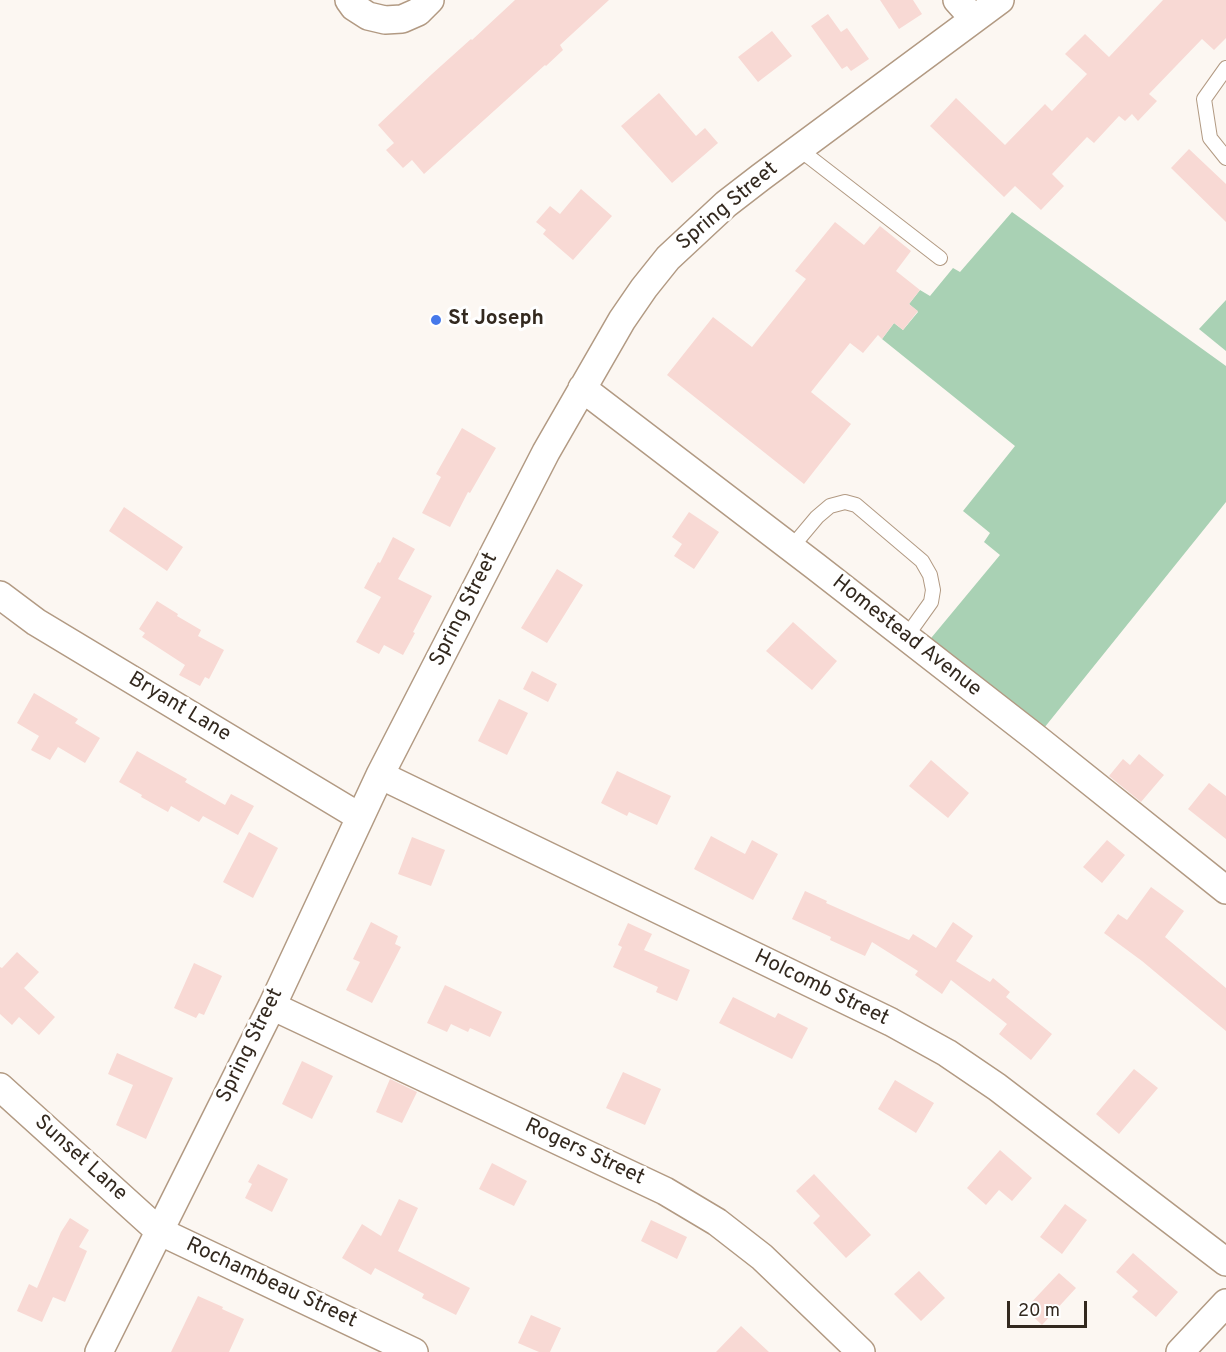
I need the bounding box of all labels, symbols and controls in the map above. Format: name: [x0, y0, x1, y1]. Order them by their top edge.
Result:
street label: Spring Street: [672, 157, 784, 257]
place label: St Joseph: [448, 307, 544, 333]
marker: St Joseph: [429, 313, 443, 327]
street label: Spring Street: [426, 549, 504, 671]
street label: Homestead Avenue: [826, 571, 986, 703]
street label: Bryant Lane: [123, 668, 235, 748]
street label: Holcomb Street: [750, 946, 892, 1032]
street label: Spring Street: [212, 985, 290, 1107]
street label: Sunset Lane: [28, 1111, 132, 1207]
street label: Rogers Street: [520, 1114, 648, 1192]
street label: Rochambeau Street: [181, 1233, 361, 1335]
scale bar: [1010, 1289, 1090, 1327]
text: 20 m: [1018, 1300, 1060, 1323]

